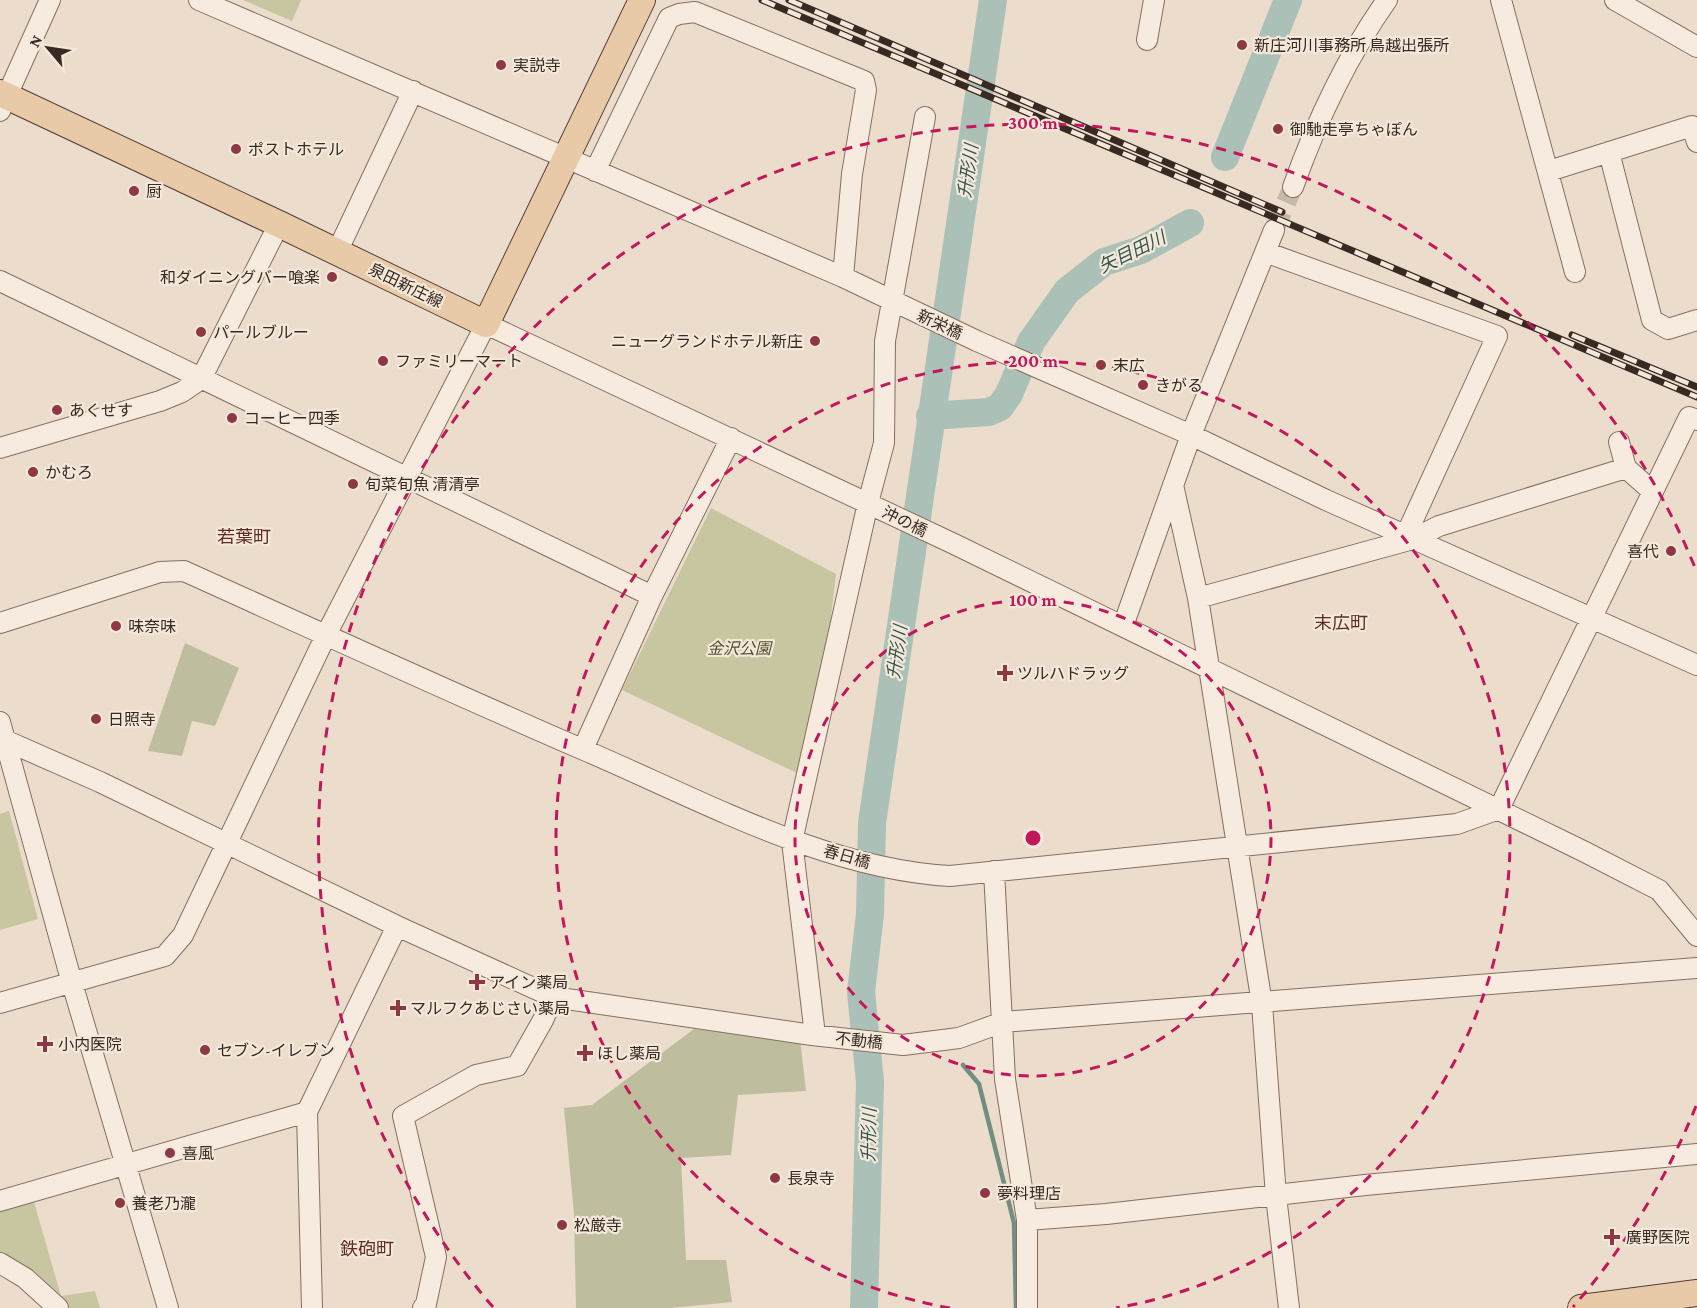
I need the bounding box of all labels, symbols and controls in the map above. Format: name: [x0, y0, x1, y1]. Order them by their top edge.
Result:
north arrow: [18, 18, 78, 78]
text: N: [25, 32, 45, 50]
place label: 新庄河川事務所 鳥越出張所: [1254, 37, 1449, 54]
marker: 新庄河川事務所 鳥越出張所: [1235, 38, 1249, 52]
place label: 実説寺: [513, 57, 561, 74]
marker: 実説寺: [494, 58, 508, 72]
text: 300 m: [1008, 113, 1058, 133]
place label: 御馳走亭ちゃぽん: [1290, 121, 1418, 138]
marker: 御馳走亭ちゃぽん: [1271, 122, 1285, 136]
place label: ポストホテル: [248, 141, 344, 158]
water label: 升形川: [954, 141, 982, 199]
marker: ポストホテル: [229, 142, 243, 156]
place label: 厨: [146, 183, 162, 200]
marker: 厨: [127, 184, 141, 198]
water label: 矢目田川: [1095, 226, 1171, 277]
street label: 泉田新庄線: [366, 260, 445, 311]
place label: 和ダイニングバー喰楽: [160, 269, 320, 286]
marker: 和ダイニングバー喰楽: [325, 270, 339, 284]
street label: 新栄橋: [914, 307, 965, 342]
place label: パールブルー: [213, 324, 309, 341]
marker: パールブルー: [194, 325, 208, 339]
place label: ニューグランドホテル新庄: [611, 333, 803, 350]
marker: ニューグランドホテル新庄: [808, 334, 822, 348]
text: 200 m: [1008, 351, 1059, 371]
place label: ファミリーマート: [395, 353, 523, 370]
marker: ファミリーマート: [376, 354, 390, 368]
place label: 末広: [1113, 357, 1145, 374]
marker: 末広: [1094, 358, 1108, 372]
place label: きがる: [1155, 377, 1203, 394]
marker: きがる: [1136, 378, 1150, 392]
place label: あくせす: [69, 402, 133, 419]
marker: あくせす: [50, 403, 64, 417]
place label: コーヒー四季: [244, 410, 340, 427]
marker: コーヒー四季: [225, 411, 239, 425]
place label: かむろ: [45, 464, 93, 481]
marker: かむろ: [26, 465, 40, 479]
place label: 旬菜旬魚 清清亭: [365, 475, 480, 493]
marker: 旬菜旬魚 清清亭: [346, 477, 360, 491]
street label: 沖の橋: [879, 503, 930, 540]
district label: 若葉町: [217, 527, 271, 547]
place label: 喜代: [1627, 543, 1659, 560]
marker: 喜代: [1664, 544, 1678, 558]
text: 100 m: [1009, 590, 1057, 610]
district label: 末広町: [1314, 613, 1368, 633]
place label: 味奈味: [128, 618, 176, 635]
marker: 味奈味: [109, 619, 123, 633]
water label: 升形川: [883, 622, 911, 680]
park label: 金沢公園: [707, 640, 773, 657]
place label: ツルハドラッグ: [1017, 665, 1129, 682]
marker: ツルハドラッグ: [998, 666, 1012, 680]
place label: 日照寺: [108, 711, 156, 728]
marker: 日照寺: [89, 712, 103, 726]
centre of rings: [1023, 828, 1043, 848]
street label: 春日橋: [821, 842, 872, 871]
place label: アイン薬局: [489, 974, 568, 991]
marker: アイン薬局: [470, 975, 484, 989]
place label: マルフクあじさい薬局: [410, 1000, 570, 1017]
marker: マルフクあじさい薬局: [391, 1001, 405, 1015]
street label: 不動橋: [834, 1030, 884, 1051]
marker: 小内医院: [36, 1035, 54, 1053]
place label: 小内医院: [58, 1036, 122, 1053]
place label: セブン-イレブン: [217, 1042, 335, 1059]
marker: セブン-イレブン: [198, 1043, 212, 1057]
place label: ほし薬局: [597, 1045, 661, 1062]
marker: ほし薬局: [578, 1046, 592, 1060]
water label: 升形川: [859, 1106, 880, 1162]
place label: 喜風: [182, 1145, 214, 1162]
marker: 喜風: [163, 1146, 177, 1160]
place label: 長泉寺: [787, 1170, 835, 1187]
marker: 長泉寺: [768, 1171, 782, 1185]
place label: 夢料理店: [997, 1185, 1061, 1202]
marker: 夢料理店: [978, 1186, 992, 1200]
place label: 養老乃瀧: [132, 1195, 196, 1212]
marker: 養老乃瀧: [113, 1196, 127, 1210]
place label: 松厳寺: [574, 1217, 622, 1234]
marker: 松厳寺: [555, 1218, 569, 1232]
marker: 廣野医院: [1603, 1228, 1621, 1246]
place label: 廣野医院: [1626, 1229, 1690, 1246]
district label: 鉄砲町: [340, 1239, 394, 1259]

